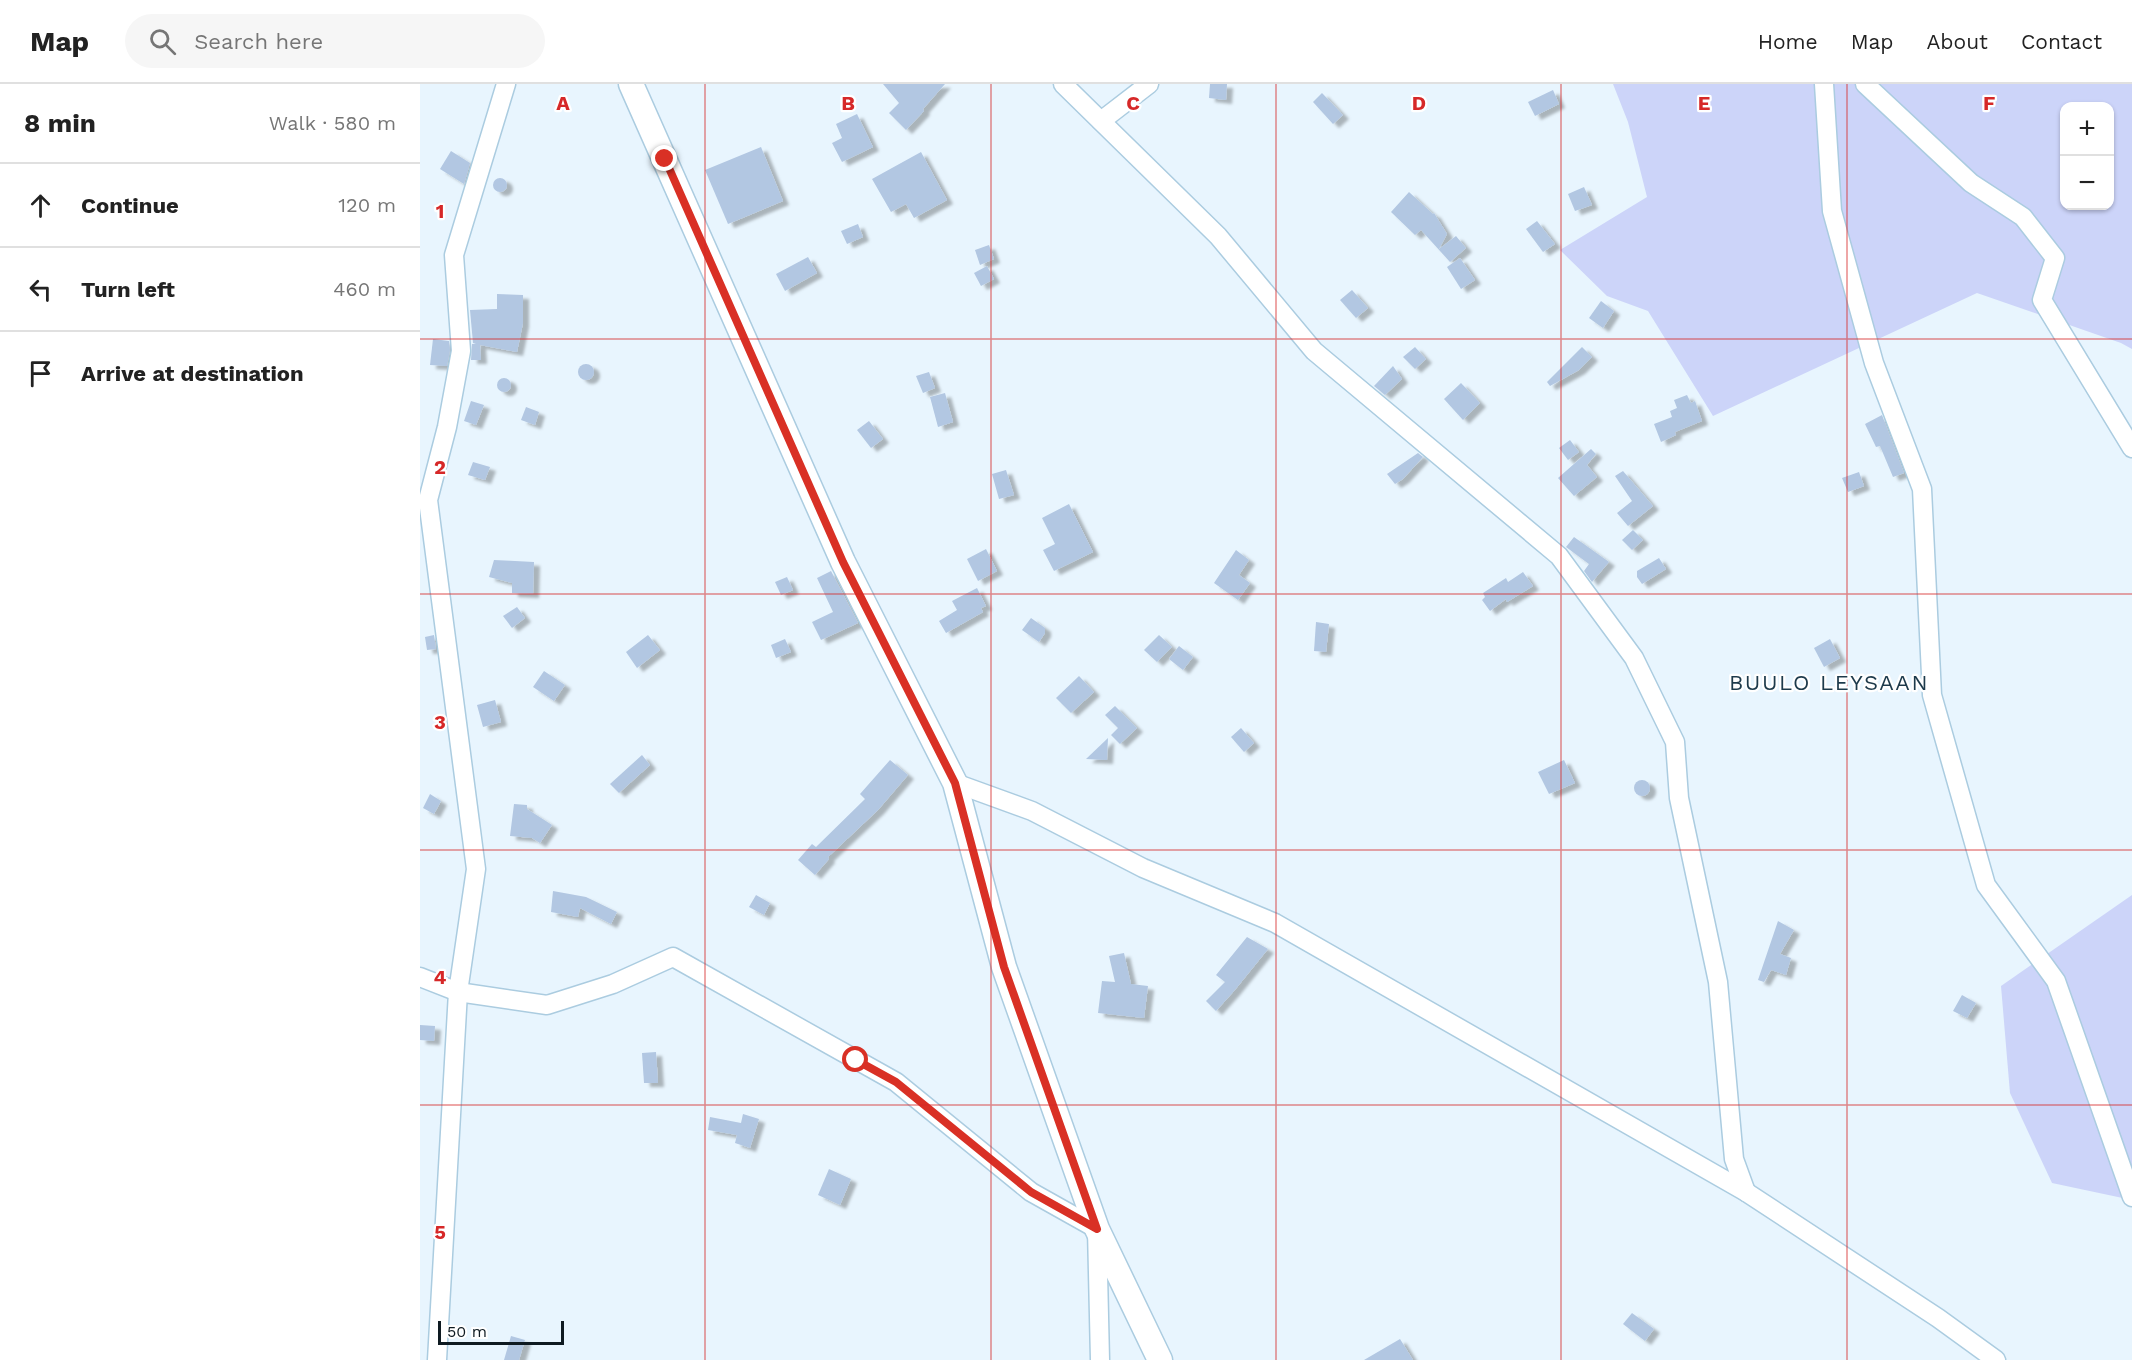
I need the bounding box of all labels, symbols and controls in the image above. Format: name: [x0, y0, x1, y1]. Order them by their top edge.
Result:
search box: [125, 14, 545, 68]
text: Map: [30, 25, 89, 58]
icon: search: [146, 25, 179, 58]
text: Search here: [194, 29, 323, 54]
text: Home: [1758, 29, 1818, 54]
text: Map: [1851, 29, 1894, 54]
text: About: [1927, 29, 1988, 54]
text: Contact: [2021, 29, 2102, 54]
text: A: [556, 91, 570, 115]
text: B: [841, 91, 855, 115]
text: C: [1126, 91, 1140, 115]
text: D: [1412, 91, 1426, 115]
text: E: [1698, 91, 1710, 115]
text: F: [1983, 91, 1995, 115]
map controls: [2060, 102, 2114, 210]
button: +: [2060, 102, 2114, 156]
text: 8 min: [24, 108, 96, 138]
text: Walk · 580 m: [269, 111, 396, 135]
route end: [651, 145, 677, 171]
button: −: [2060, 156, 2114, 210]
icon: ahead: [24, 189, 57, 222]
text: Continue: [81, 193, 179, 218]
text: 120 m: [338, 193, 396, 217]
text: 1: [436, 199, 444, 223]
icon: left: [24, 273, 57, 306]
text: Turn left: [81, 277, 175, 302]
text: 460 m: [333, 277, 396, 301]
icon: arrive: [24, 357, 57, 390]
text: Arrive at destination: [81, 361, 304, 386]
text: 2: [434, 455, 446, 479]
district label: BUULO LEYSAAN: [1729, 670, 1929, 695]
text: 3: [434, 710, 446, 734]
text: 4: [434, 965, 447, 989]
route start: [842, 1046, 868, 1072]
text: 5: [434, 1220, 446, 1244]
scale bar: [438, 1318, 564, 1346]
text: 50 m: [447, 1322, 487, 1341]

